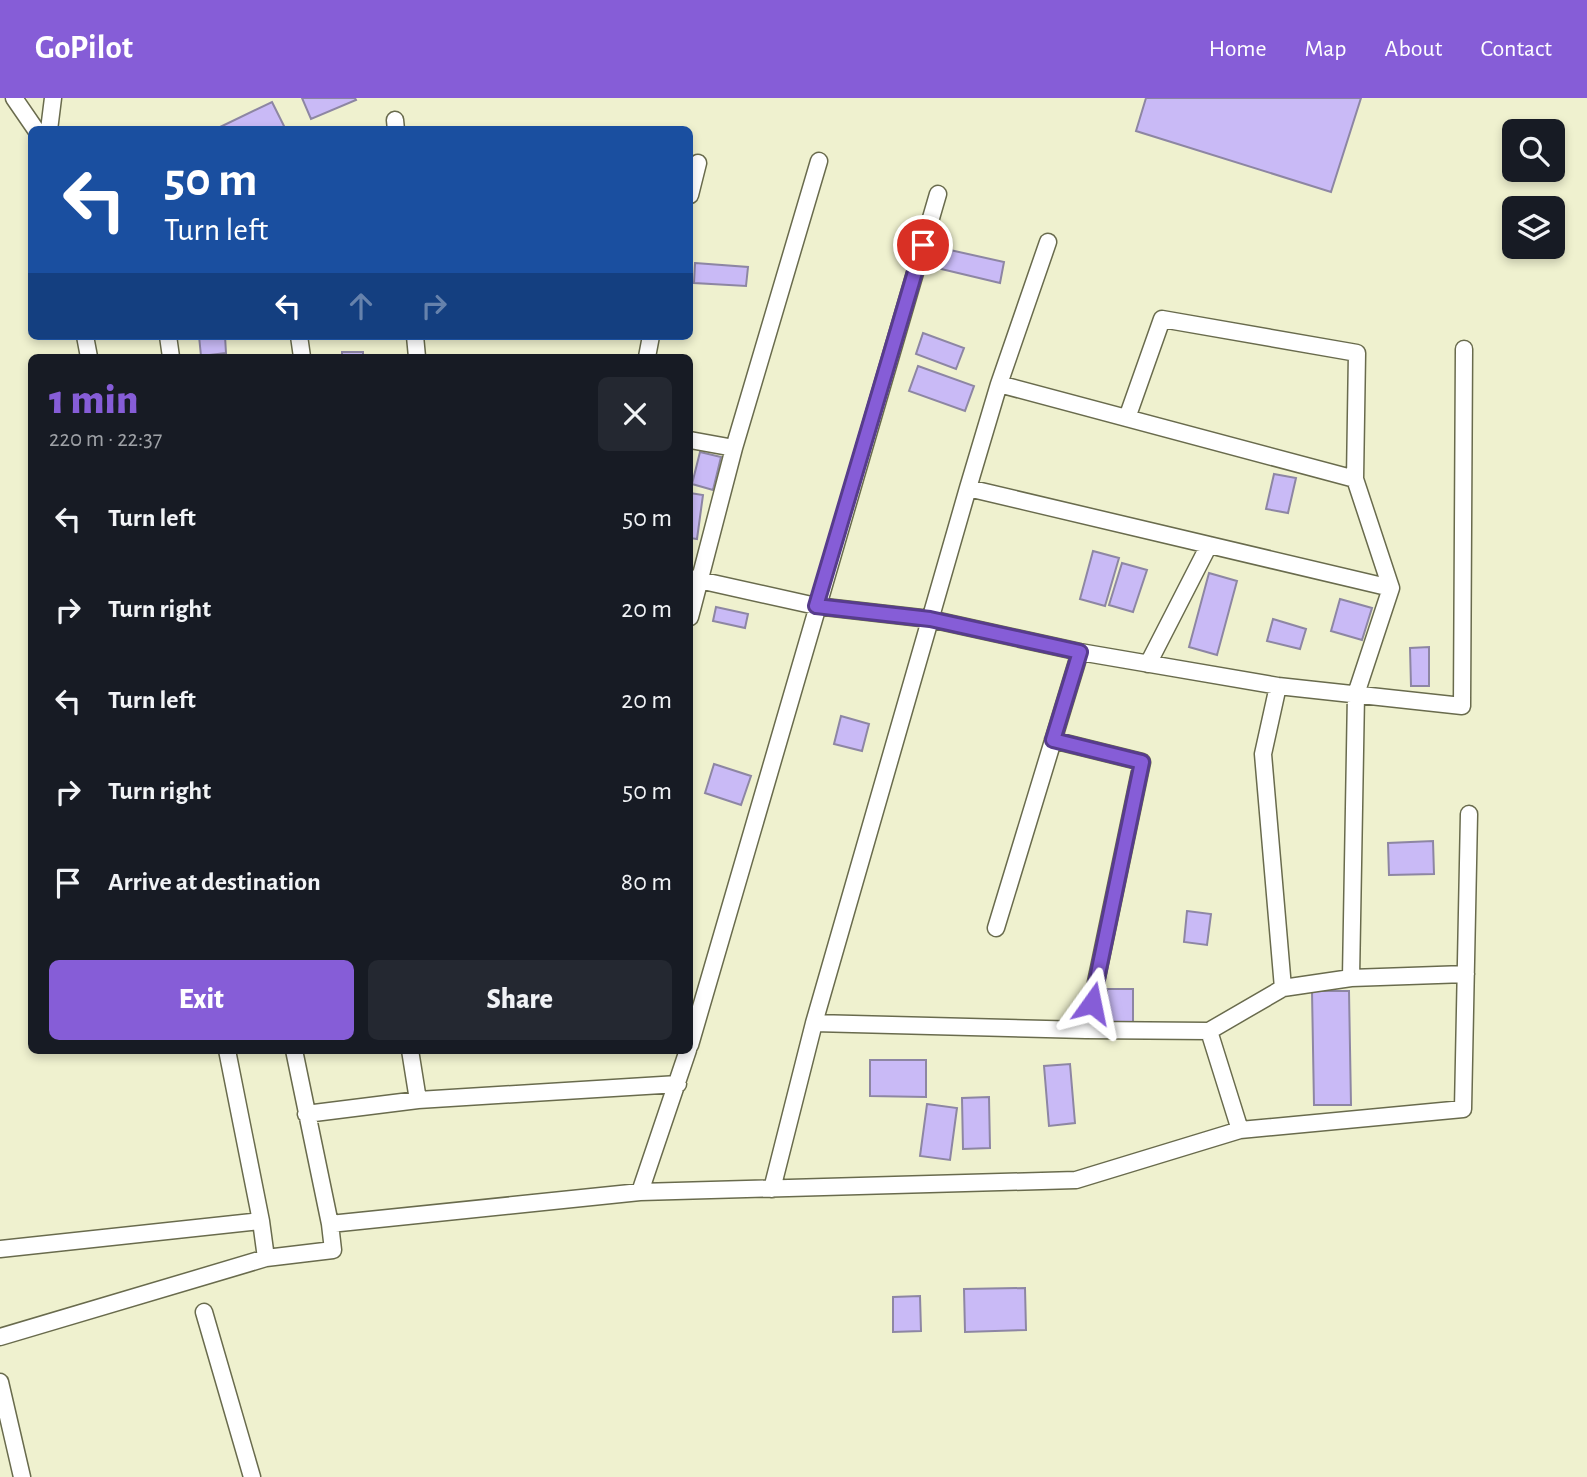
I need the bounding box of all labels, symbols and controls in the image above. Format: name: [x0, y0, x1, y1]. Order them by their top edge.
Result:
text: GoPilot: [35, 32, 133, 65]
text: Home: [1209, 37, 1267, 61]
text: Map: [1305, 37, 1347, 61]
text: About: [1385, 37, 1442, 61]
text: Contact: [1480, 37, 1552, 61]
map controls: [1502, 119, 1565, 259]
button: search: [1502, 119, 1565, 182]
icon: left: [49, 154, 140, 245]
text: 50 m: [164, 156, 258, 205]
button: layers: [1502, 196, 1565, 259]
text: Turn left: [164, 214, 268, 246]
pin: [893, 215, 953, 275]
icon: arrive: [904, 226, 942, 264]
icon: left: [269, 287, 307, 325]
icon: ahead: [342, 287, 380, 325]
icon: right: [415, 287, 453, 325]
button: close: [598, 377, 672, 451]
text: 1 min: [49, 379, 138, 421]
text: 220 m · 22:37: [49, 428, 162, 451]
icon: left: [49, 500, 87, 538]
text: Turn left: [108, 505, 196, 531]
text: 50 m: [622, 505, 672, 531]
icon: right: [49, 591, 87, 629]
text: Turn right: [108, 596, 211, 622]
text: 20 m: [621, 596, 672, 622]
icon: left: [49, 682, 87, 720]
text: Turn left: [108, 687, 196, 713]
text: 20 m: [621, 687, 672, 713]
icon: right: [49, 773, 87, 811]
text: Turn right: [108, 778, 211, 804]
text: 50 m: [622, 778, 672, 804]
icon: arrive: [49, 864, 87, 902]
text: Arrive at destination: [108, 869, 321, 895]
text: 80 m: [621, 869, 672, 895]
button: Exit: [49, 960, 354, 1040]
button: Share: [368, 960, 672, 1040]
position arrow: [1055, 966, 1129, 1040]

